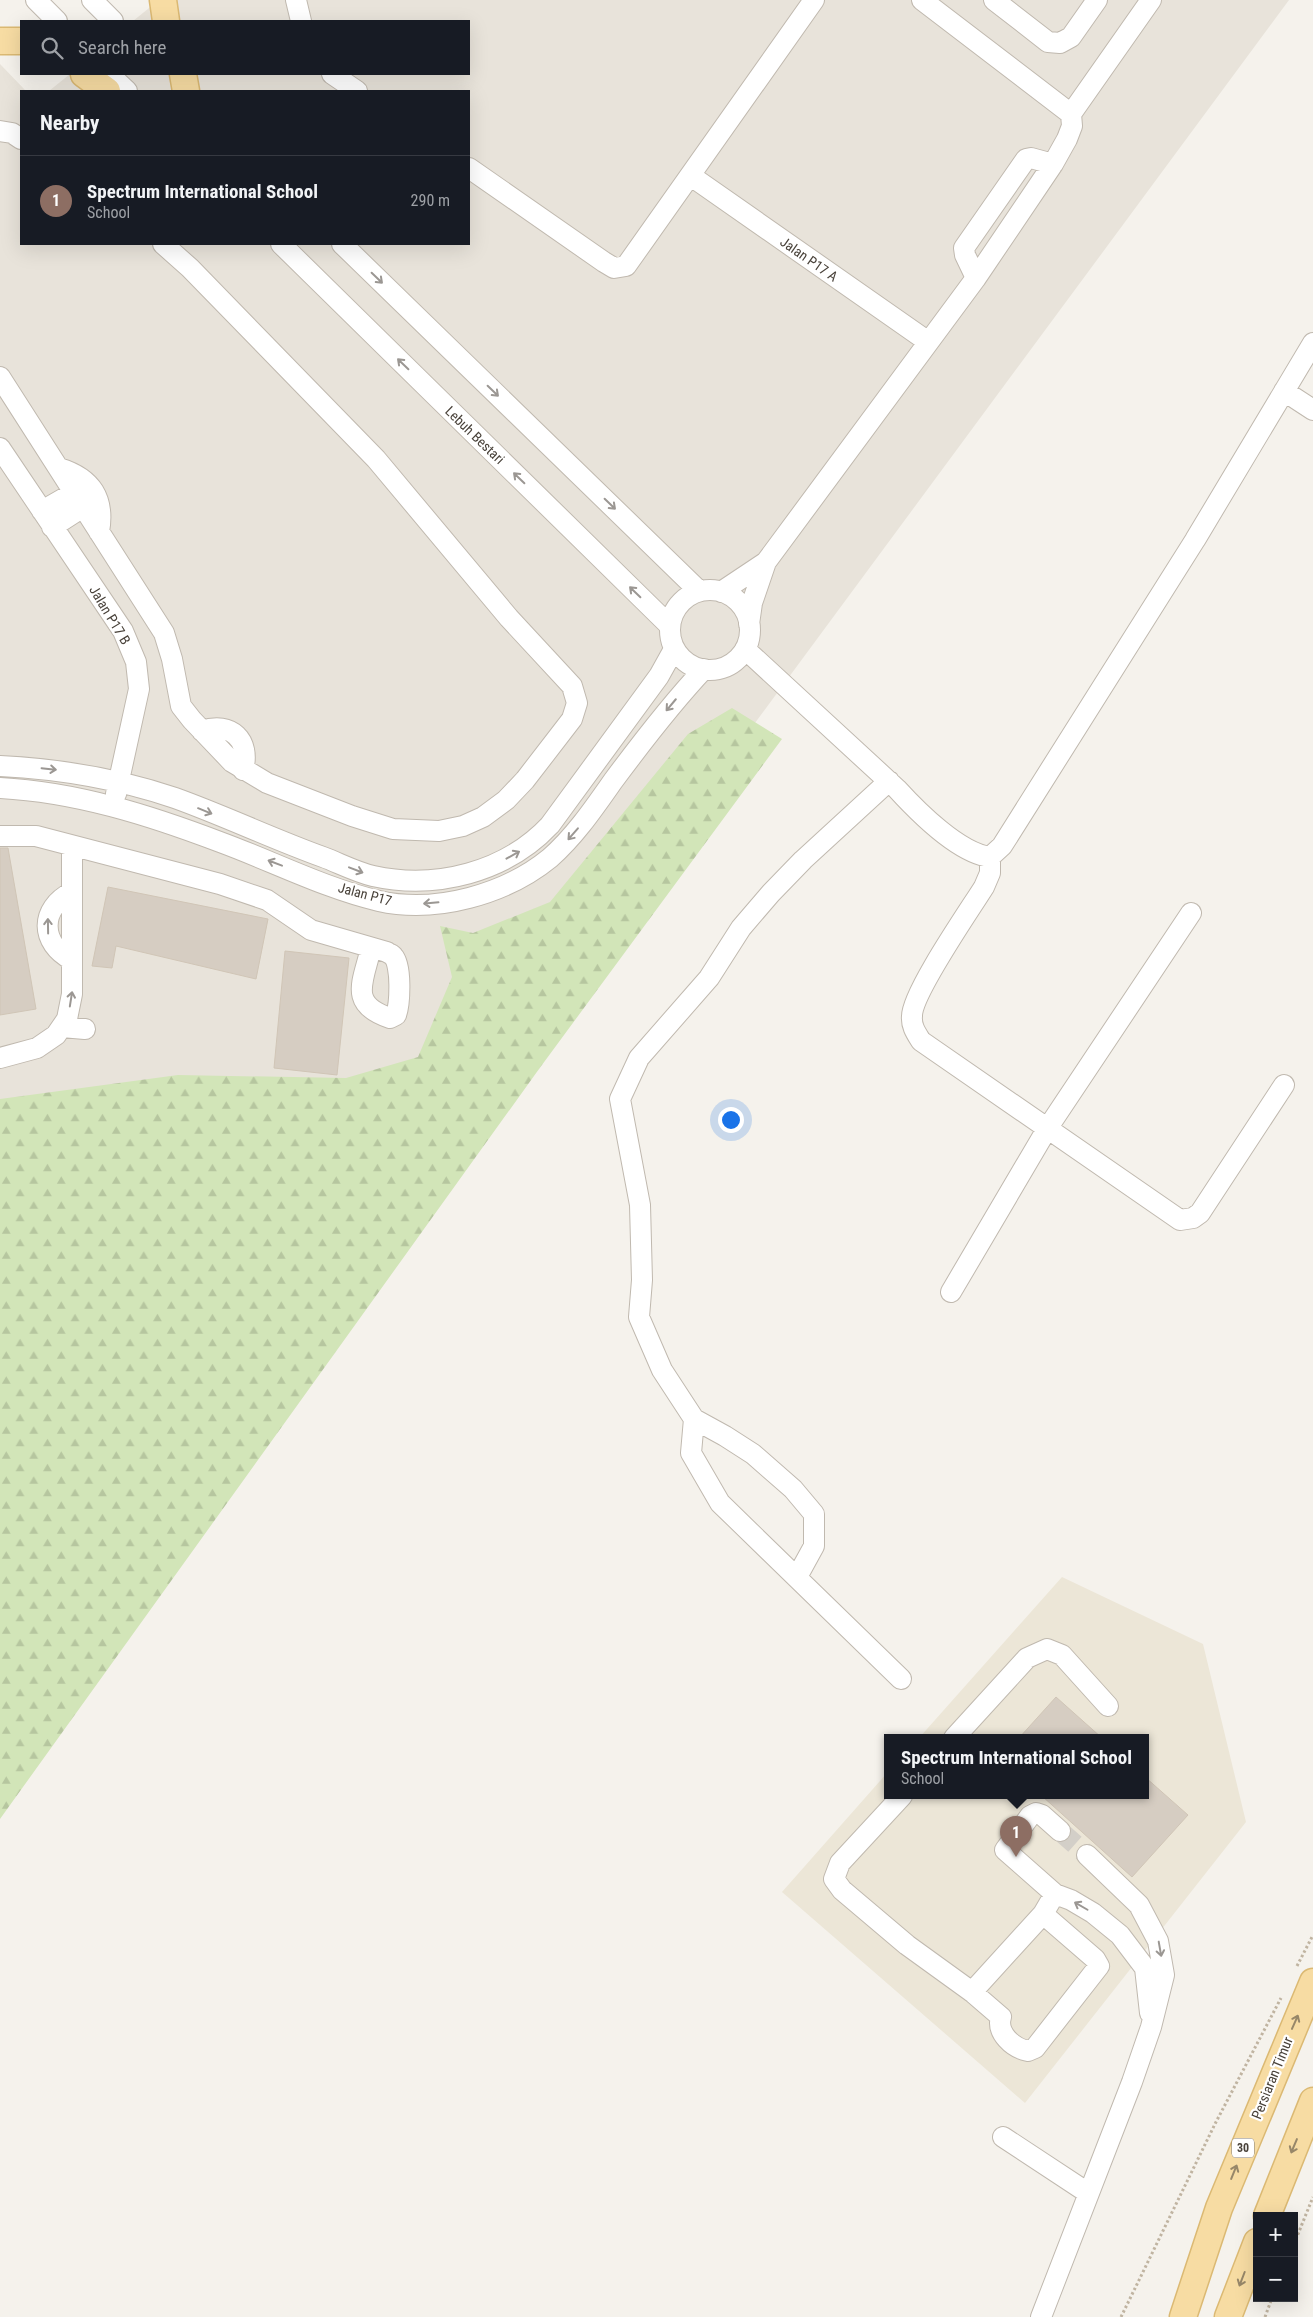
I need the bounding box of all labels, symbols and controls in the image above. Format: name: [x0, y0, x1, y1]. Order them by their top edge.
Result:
search box: [20, 20, 470, 75]
icon: search: [38, 34, 66, 62]
text: Search here: [78, 36, 166, 59]
text: Nearby: [40, 111, 99, 135]
text: Spectrum International School: [87, 180, 318, 203]
text: 1: [52, 191, 60, 210]
text: 290 m: [411, 191, 450, 210]
text: School: [87, 203, 130, 222]
street label: Jalan P17 A: [777, 233, 841, 285]
one-way arrow: [370, 272, 383, 284]
one-way arrow: [397, 358, 409, 370]
one-way arrow: [487, 385, 499, 397]
street label: Lebuh Bestari: [442, 403, 508, 467]
one-way arrow: [513, 472, 525, 484]
one-way arrow: [603, 498, 615, 510]
street label: Jalan P17 B: [86, 583, 134, 647]
one-way arrow: [629, 586, 641, 598]
one-way arrow: [666, 698, 677, 711]
one-way arrow: [40, 764, 56, 774]
one-way arrow: [197, 806, 212, 816]
one-way arrow: [567, 828, 579, 841]
one-way arrow: [505, 850, 520, 859]
one-way arrow: [268, 858, 284, 867]
one-way arrow: [348, 866, 363, 875]
street label: Jalan P17: [336, 879, 394, 909]
one-way arrow: [423, 898, 439, 908]
one-way arrow: [44, 919, 53, 935]
one-way arrow: [66, 991, 76, 1007]
your location: [718, 1107, 744, 1133]
popup: [884, 1734, 1149, 1799]
text: Spectrum International School: [901, 1746, 1132, 1769]
text: School: [901, 1769, 944, 1788]
pin: 1: [1000, 1816, 1032, 1857]
one-way arrow: [1074, 1900, 1089, 1910]
one-way arrow: [1155, 1940, 1165, 1956]
one-way arrow: [1291, 2015, 1301, 2030]
street label: Persiaran Timur: [1248, 2035, 1296, 2121]
road number: 30: [1232, 2138, 1254, 2158]
one-way arrow: [1288, 2138, 1298, 2153]
one-way arrow: [1229, 2165, 1239, 2180]
map controls: [1253, 2212, 1298, 2302]
button: +: [1253, 2212, 1298, 2257]
button: −: [1253, 2257, 1298, 2302]
one-way arrow: [1237, 2272, 1246, 2287]

